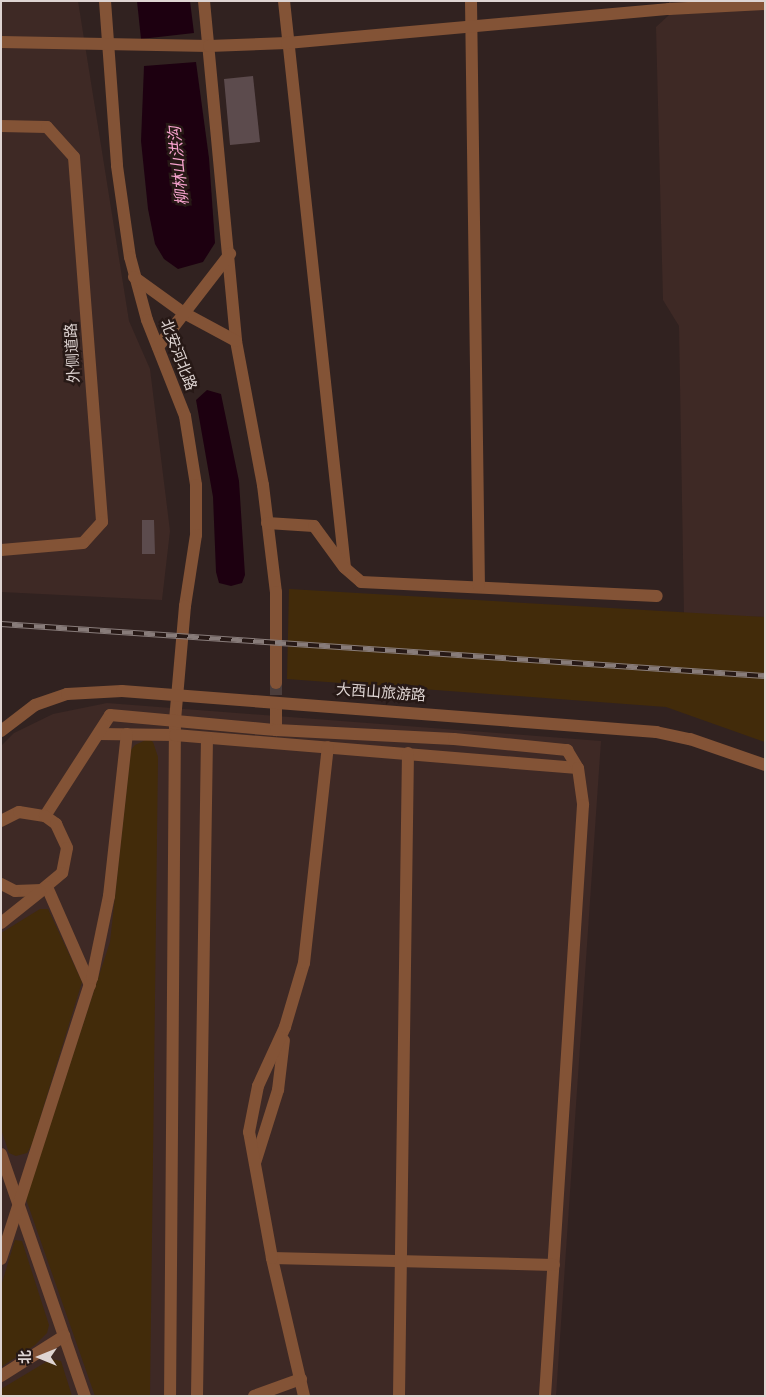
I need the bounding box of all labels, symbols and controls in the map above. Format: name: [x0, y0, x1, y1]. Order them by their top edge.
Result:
water label: 柳林山洪沟: [165, 125, 193, 207]
street label: 北安河北路: [156, 317, 200, 393]
street label: 外侧道路: [62, 323, 84, 383]
street label: 大西山旅游路: [335, 681, 427, 705]
north arrow: [15, 1332, 65, 1382]
text: 北: [15, 1350, 35, 1364]

